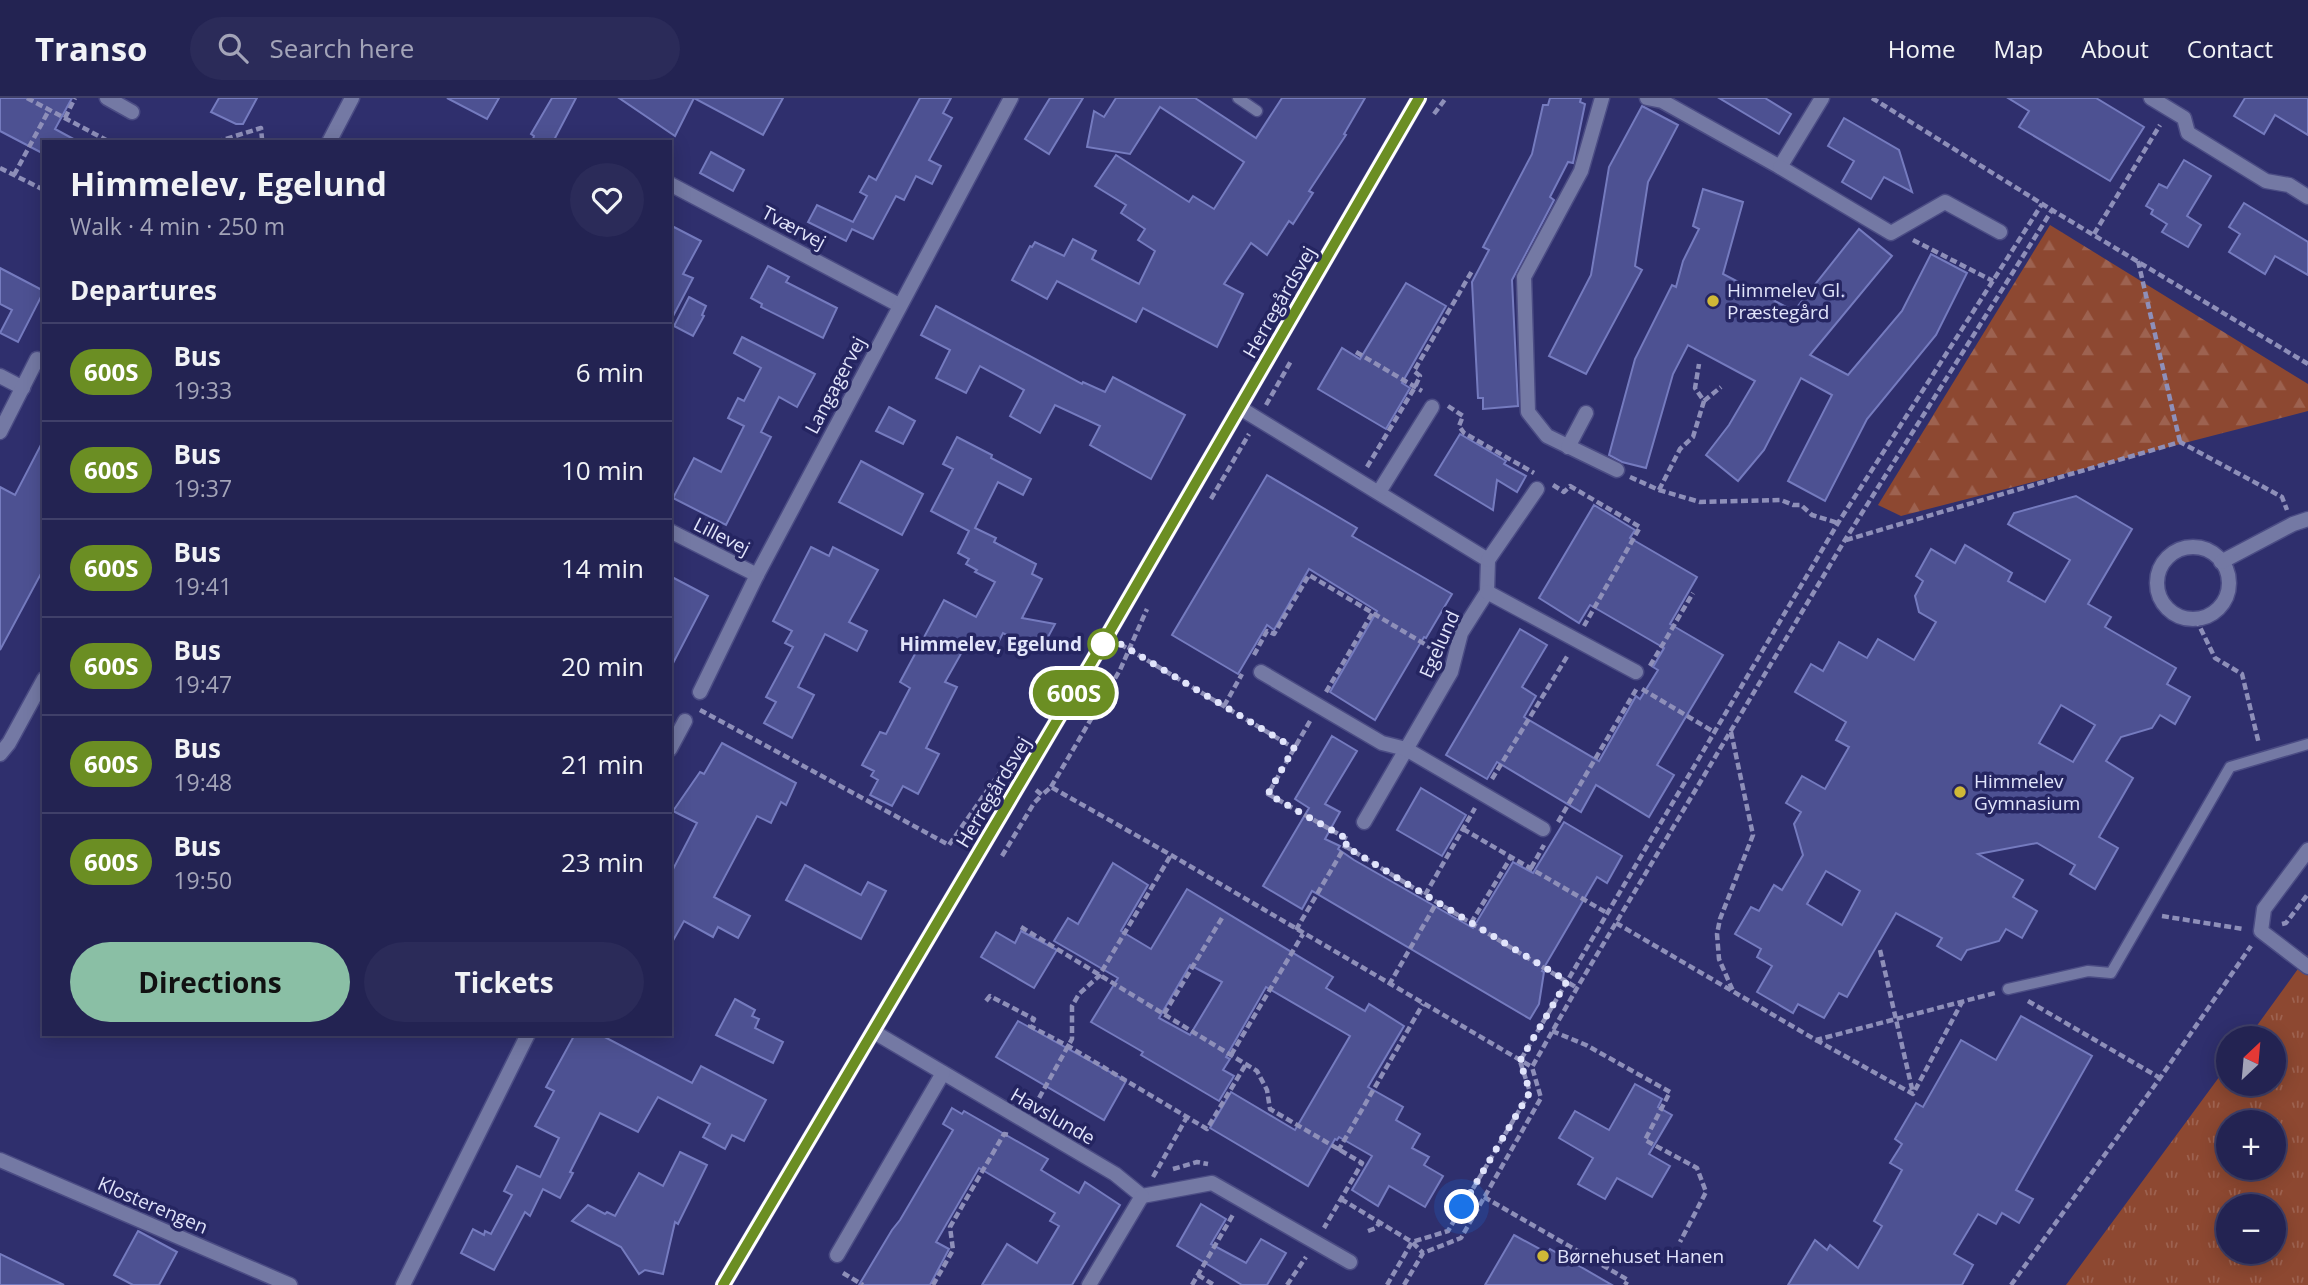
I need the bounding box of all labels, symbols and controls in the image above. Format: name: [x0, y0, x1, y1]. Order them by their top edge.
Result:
search box: [190, 17, 680, 80]
text: Transo: [35, 26, 148, 71]
icon: search: [214, 29, 252, 67]
text: Search here: [270, 30, 414, 66]
text: Home: [1888, 32, 1956, 65]
text: Map: [1994, 32, 2043, 65]
text: About: [2081, 32, 2149, 65]
text: Contact: [2187, 32, 2273, 65]
text: Himmelev, Egelund: [70, 161, 387, 206]
button: heart: [570, 163, 644, 237]
street label: Tværvej: [757, 199, 831, 255]
text: Walk · 4 min · 250 m: [70, 210, 285, 242]
street label: Herregårdsvej: [1236, 241, 1322, 363]
text: Departures: [70, 272, 217, 308]
place label: Himmelev Gl. Præstegård: [1727, 277, 1845, 325]
marker: Himmelev Gl. Præstegård: [1705, 293, 1721, 309]
street label: Langagervej: [798, 332, 872, 438]
text: Bus: [173, 338, 221, 374]
text: 6 min: [576, 354, 644, 390]
text: 600S: [84, 355, 138, 388]
text: 19:33: [173, 374, 232, 406]
text: Bus: [173, 436, 221, 472]
text: 10 min: [561, 452, 644, 488]
text: 600S: [84, 453, 138, 486]
text: 19:37: [173, 472, 232, 504]
street label: Lillevej: [689, 511, 755, 561]
text: Bus: [173, 534, 221, 570]
text: 14 min: [561, 550, 644, 586]
text: 600S: [84, 551, 138, 584]
text: 19:41: [173, 570, 232, 602]
street label: Egelund: [1413, 606, 1465, 682]
marker: Himmelev, Egelund: [1088, 629, 1118, 659]
place label: Himmelev, Egelund: [900, 631, 1082, 657]
text: Bus: [173, 632, 221, 668]
text: 20 min: [561, 648, 644, 684]
text: 600S: [84, 649, 138, 682]
text: 19:47: [173, 668, 232, 700]
line badge: 600S: [1025, 670, 1123, 716]
text: 600S: [1047, 676, 1101, 709]
text: Bus: [173, 730, 221, 766]
street label: Herregårdsvej: [950, 732, 1036, 852]
text: 21 min: [561, 746, 644, 782]
text: 600S: [84, 747, 138, 780]
text: 19:48: [173, 766, 232, 798]
place label: Himmelev Gymnasium: [1974, 768, 2080, 816]
marker: Himmelev Gymnasium: [1952, 784, 1968, 800]
text: Bus: [173, 828, 221, 864]
text: 23 min: [561, 844, 644, 880]
text: 600S: [84, 845, 138, 878]
text: 19:50: [173, 864, 232, 896]
button: Directions: [70, 942, 350, 1022]
button: Tickets: [364, 942, 644, 1022]
north arrow: [2216, 1026, 2286, 1096]
map controls: [2216, 1026, 2286, 1264]
street label: Havslunde: [1006, 1081, 1100, 1151]
button: +: [2216, 1110, 2286, 1180]
street label: Klosterengen: [94, 1170, 212, 1240]
your location: [1444, 1189, 1479, 1224]
button: −: [2216, 1194, 2286, 1264]
place label: Børnehuset Hanen: [1557, 1243, 1724, 1269]
marker: Børnehuset Hanen: [1535, 1248, 1551, 1264]

